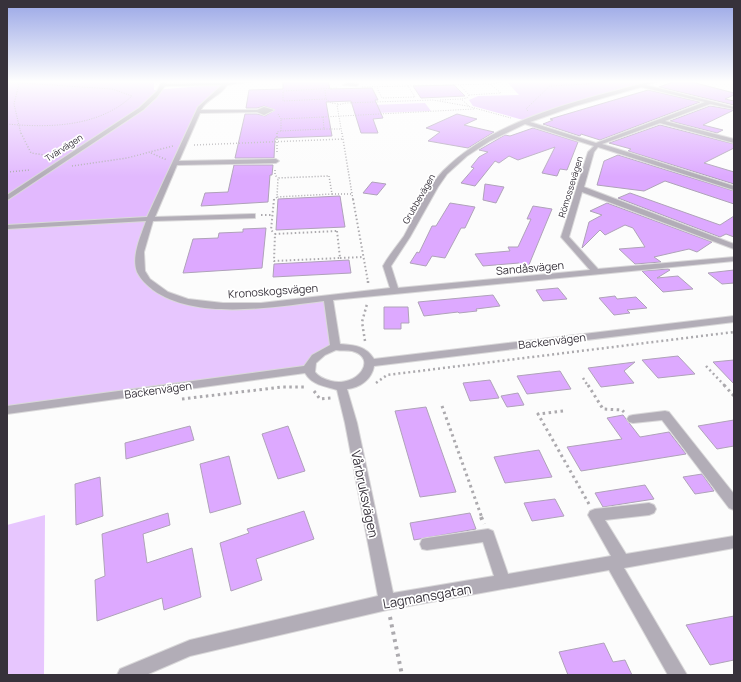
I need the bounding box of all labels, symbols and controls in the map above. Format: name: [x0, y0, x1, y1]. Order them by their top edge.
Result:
street label: Tvärvägen: [42, 131, 85, 165]
street label: Römossevägen: [555, 155, 586, 219]
street label: Grubbevägen: [399, 171, 438, 226]
street label: Sandåsvägen: [495, 257, 565, 278]
street label: Kronoskogsvägen: [227, 280, 318, 301]
street label: Backenvägen: [517, 329, 586, 352]
street label: Backenvägen: [123, 377, 193, 402]
street label: Vårbruksvägen: [347, 449, 383, 539]
street label: Lagmansgatan: [381, 579, 473, 613]

